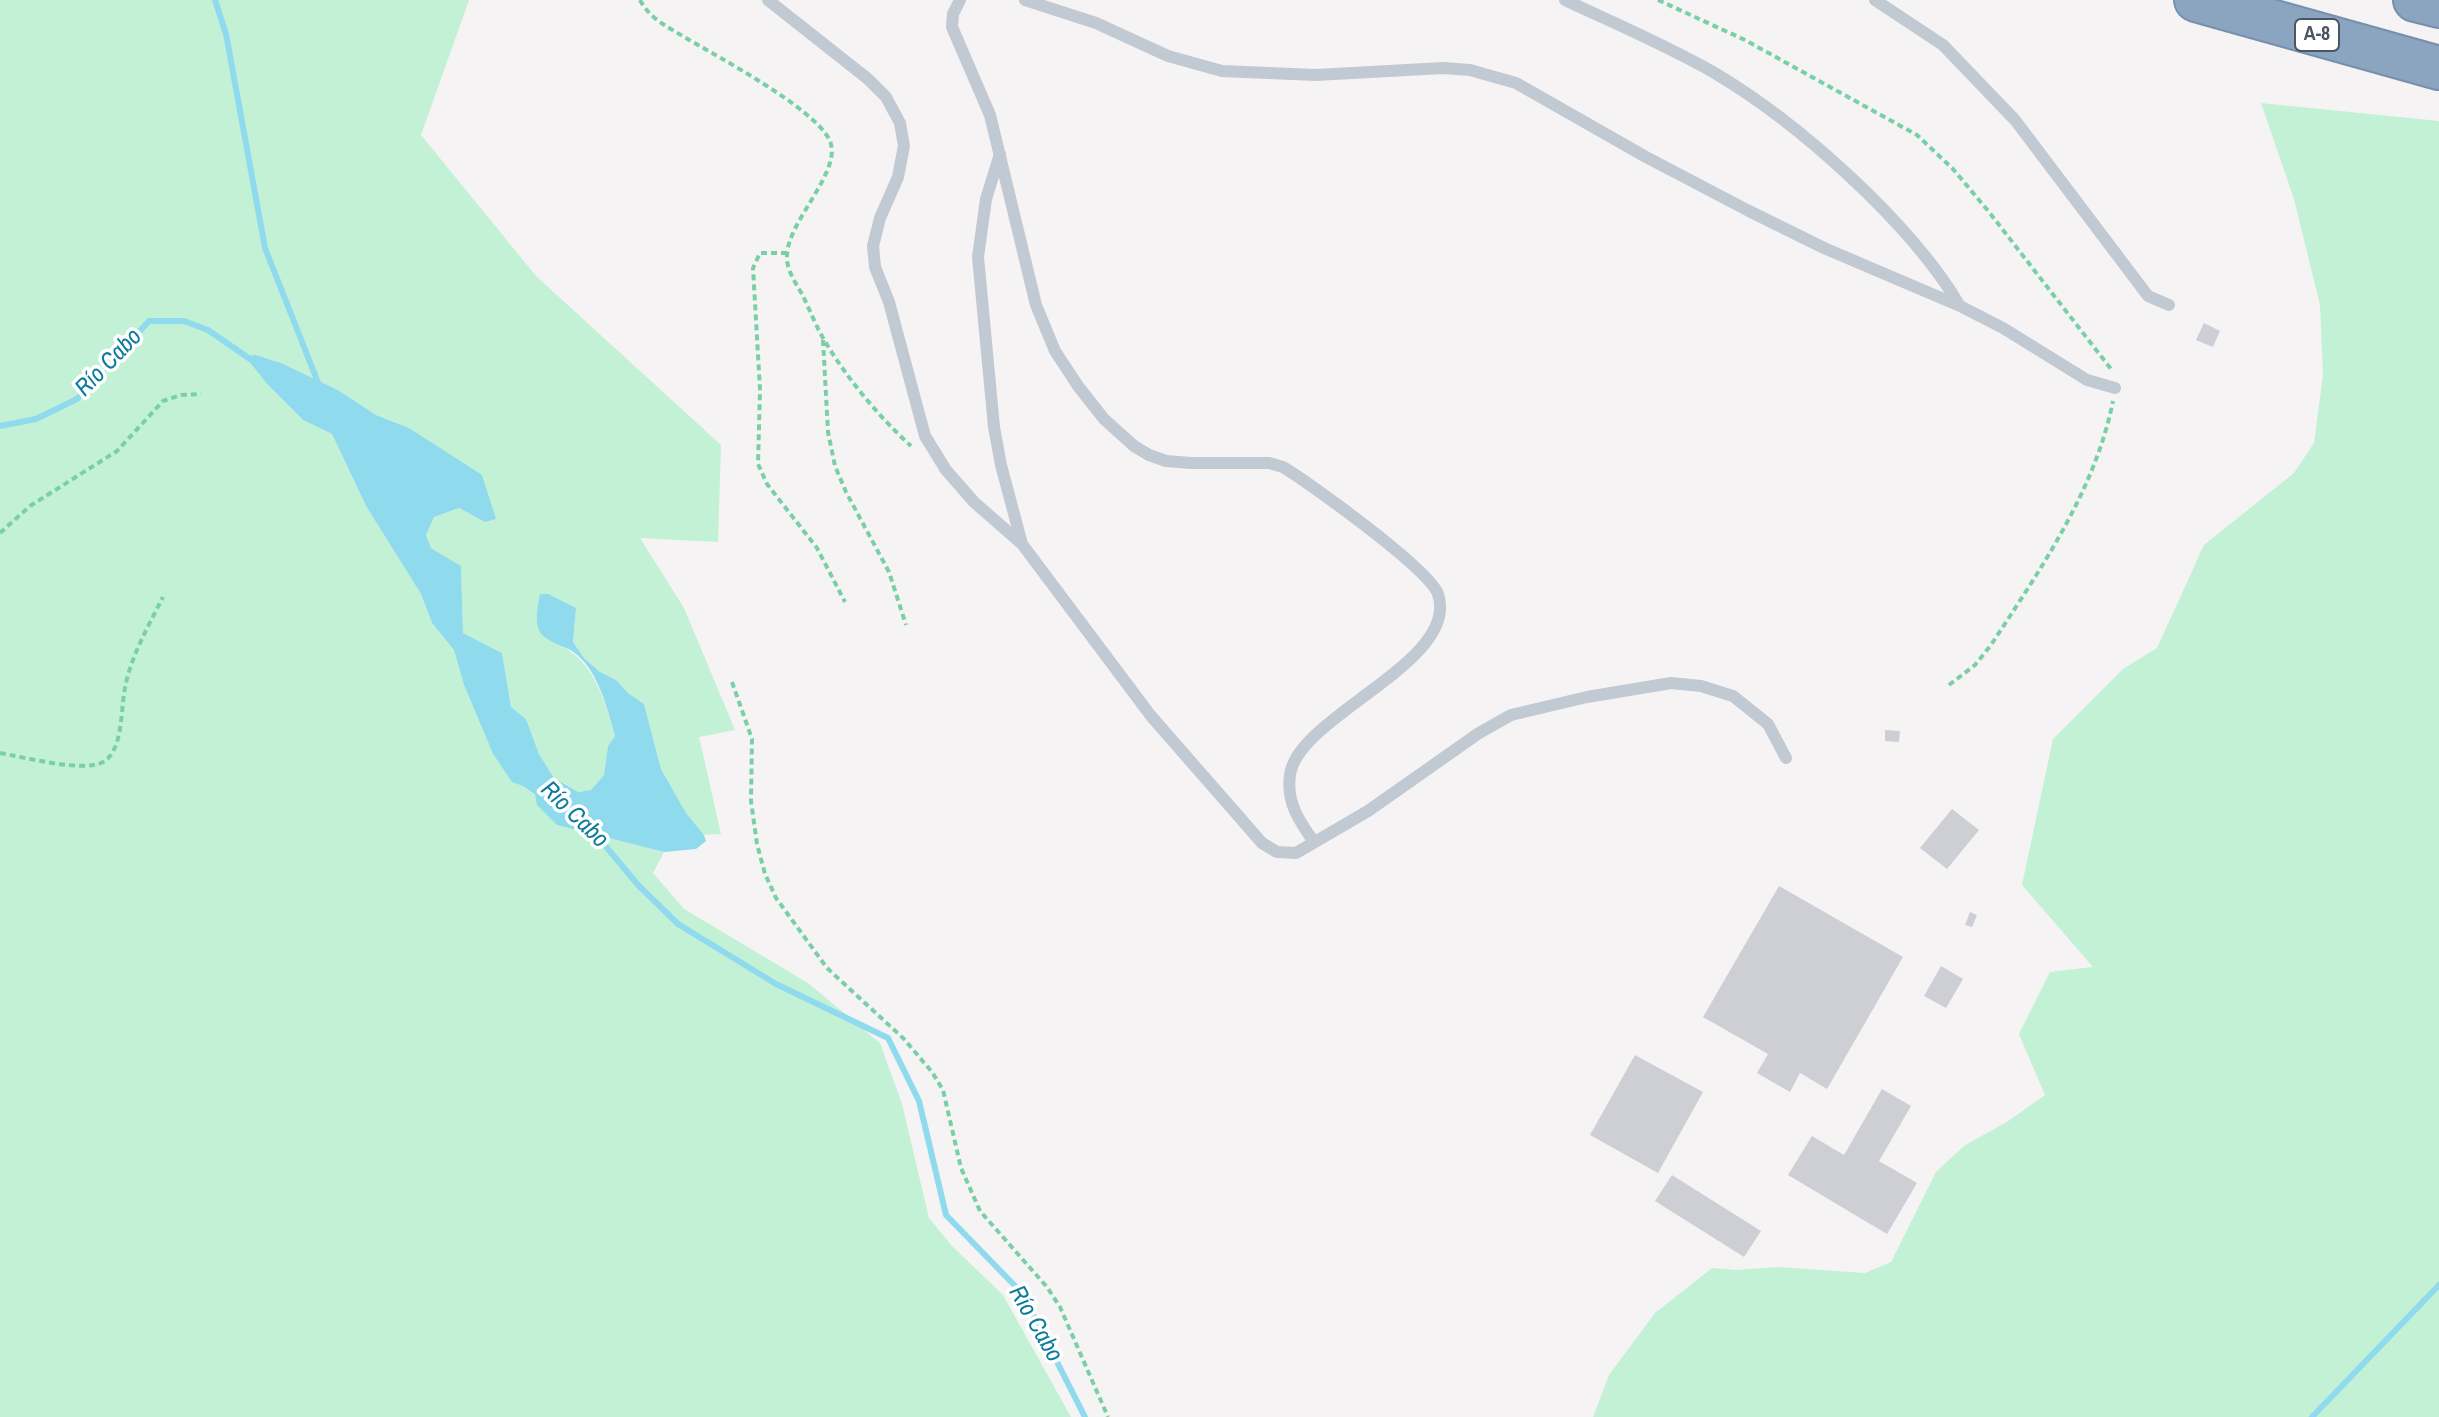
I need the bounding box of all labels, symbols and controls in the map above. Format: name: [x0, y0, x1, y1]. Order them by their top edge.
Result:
road number: A-8: [2295, 19, 2339, 51]
water label: Río Cabo: [70, 323, 148, 403]
water label: Río Cabo: [534, 776, 614, 854]
water label: Río Cabo: [1002, 1281, 1068, 1367]

